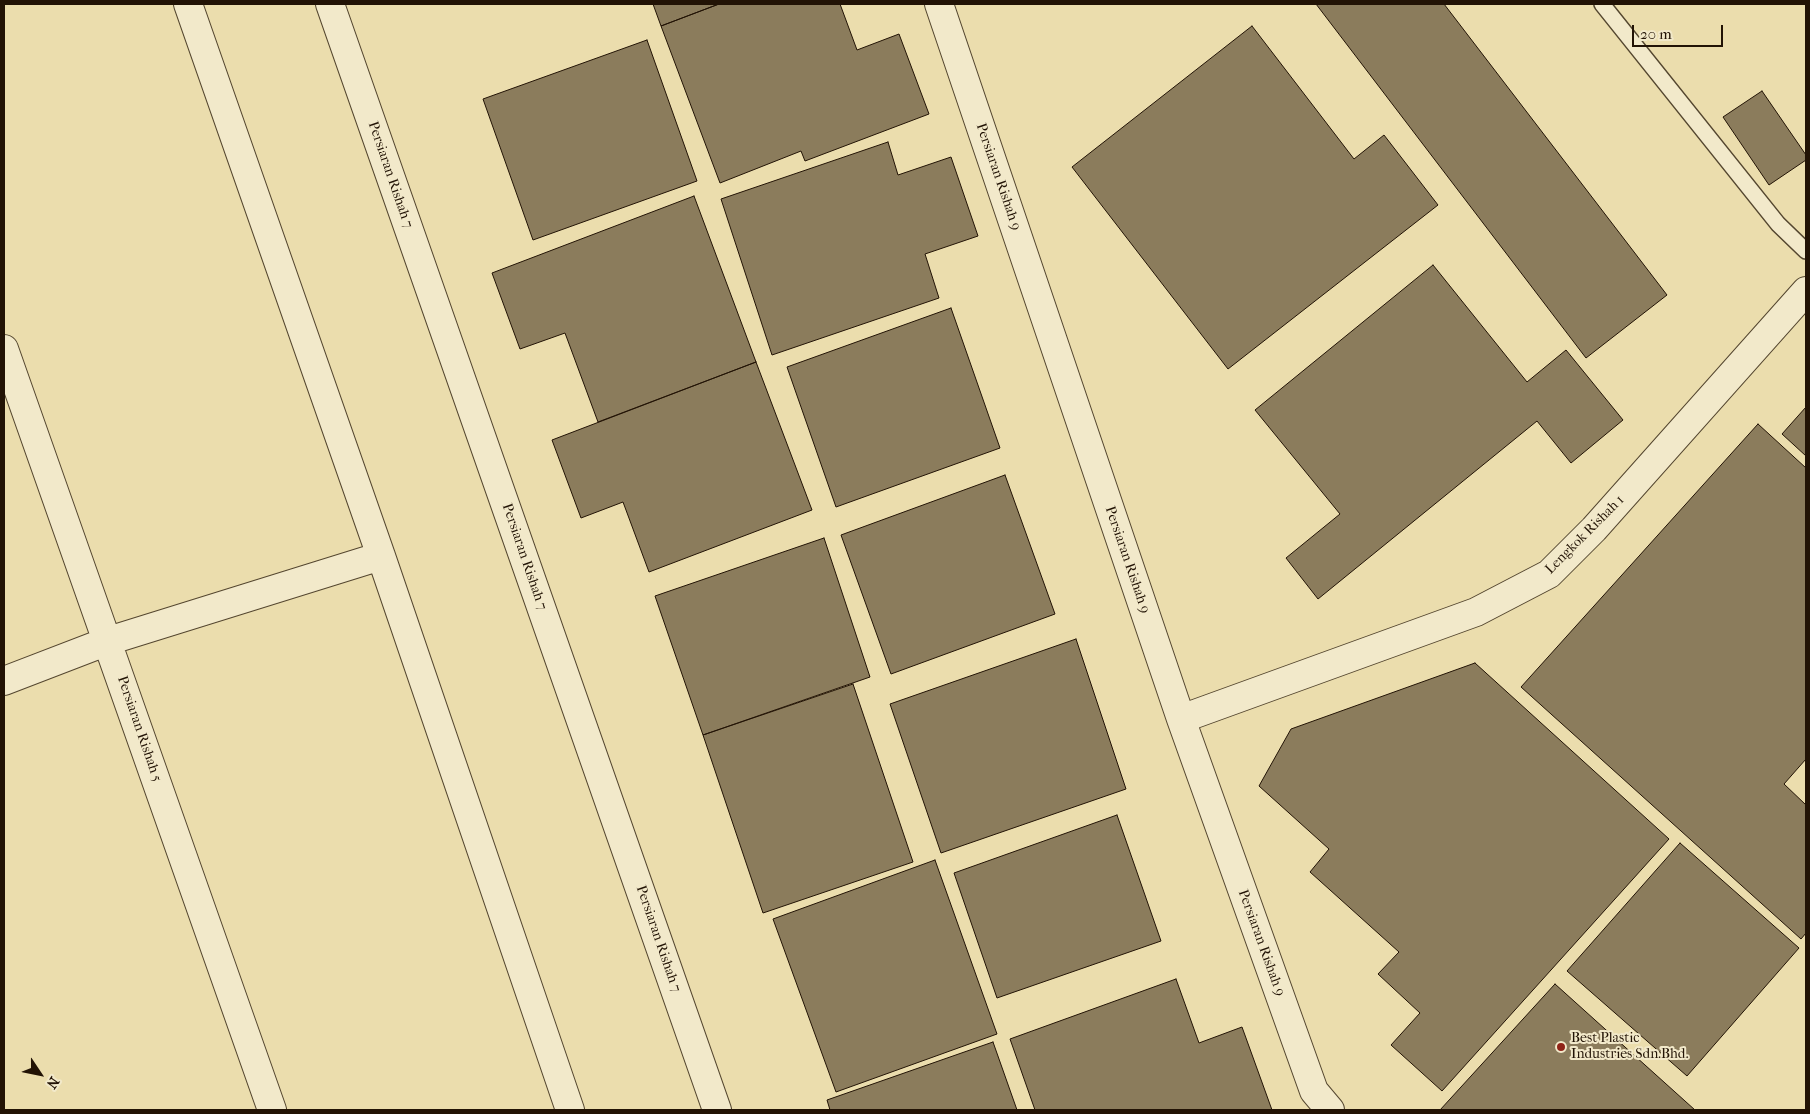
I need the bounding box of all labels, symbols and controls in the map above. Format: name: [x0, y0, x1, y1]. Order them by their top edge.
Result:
scale bar: [1635, 15, 1726, 47]
text: 20 m: [1640, 25, 1672, 43]
street label: Persiaran Rishah 7: [364, 119, 416, 231]
street label: Persiaran Rishah 9: [972, 121, 1024, 233]
street label: Lengkok Rishah 1: [1542, 492, 1628, 578]
street label: Persiaran Rishah 7: [498, 501, 550, 613]
street label: Persiaran Rishah 9: [1101, 504, 1153, 616]
street label: Persiaran Rishah 5: [113, 674, 165, 784]
street label: Persiaran Rishah 7: [632, 883, 684, 995]
street label: Persiaran Rishah 9: [1234, 887, 1288, 999]
place label: Best Plastic Industries Sdn.Bhd.: [1571, 1031, 1689, 1064]
marker: Best Plastic Industries Sdn.Bhd.: [1555, 1041, 1567, 1053]
north arrow: [15, 1049, 65, 1099]
text: N: [43, 1074, 63, 1092]

